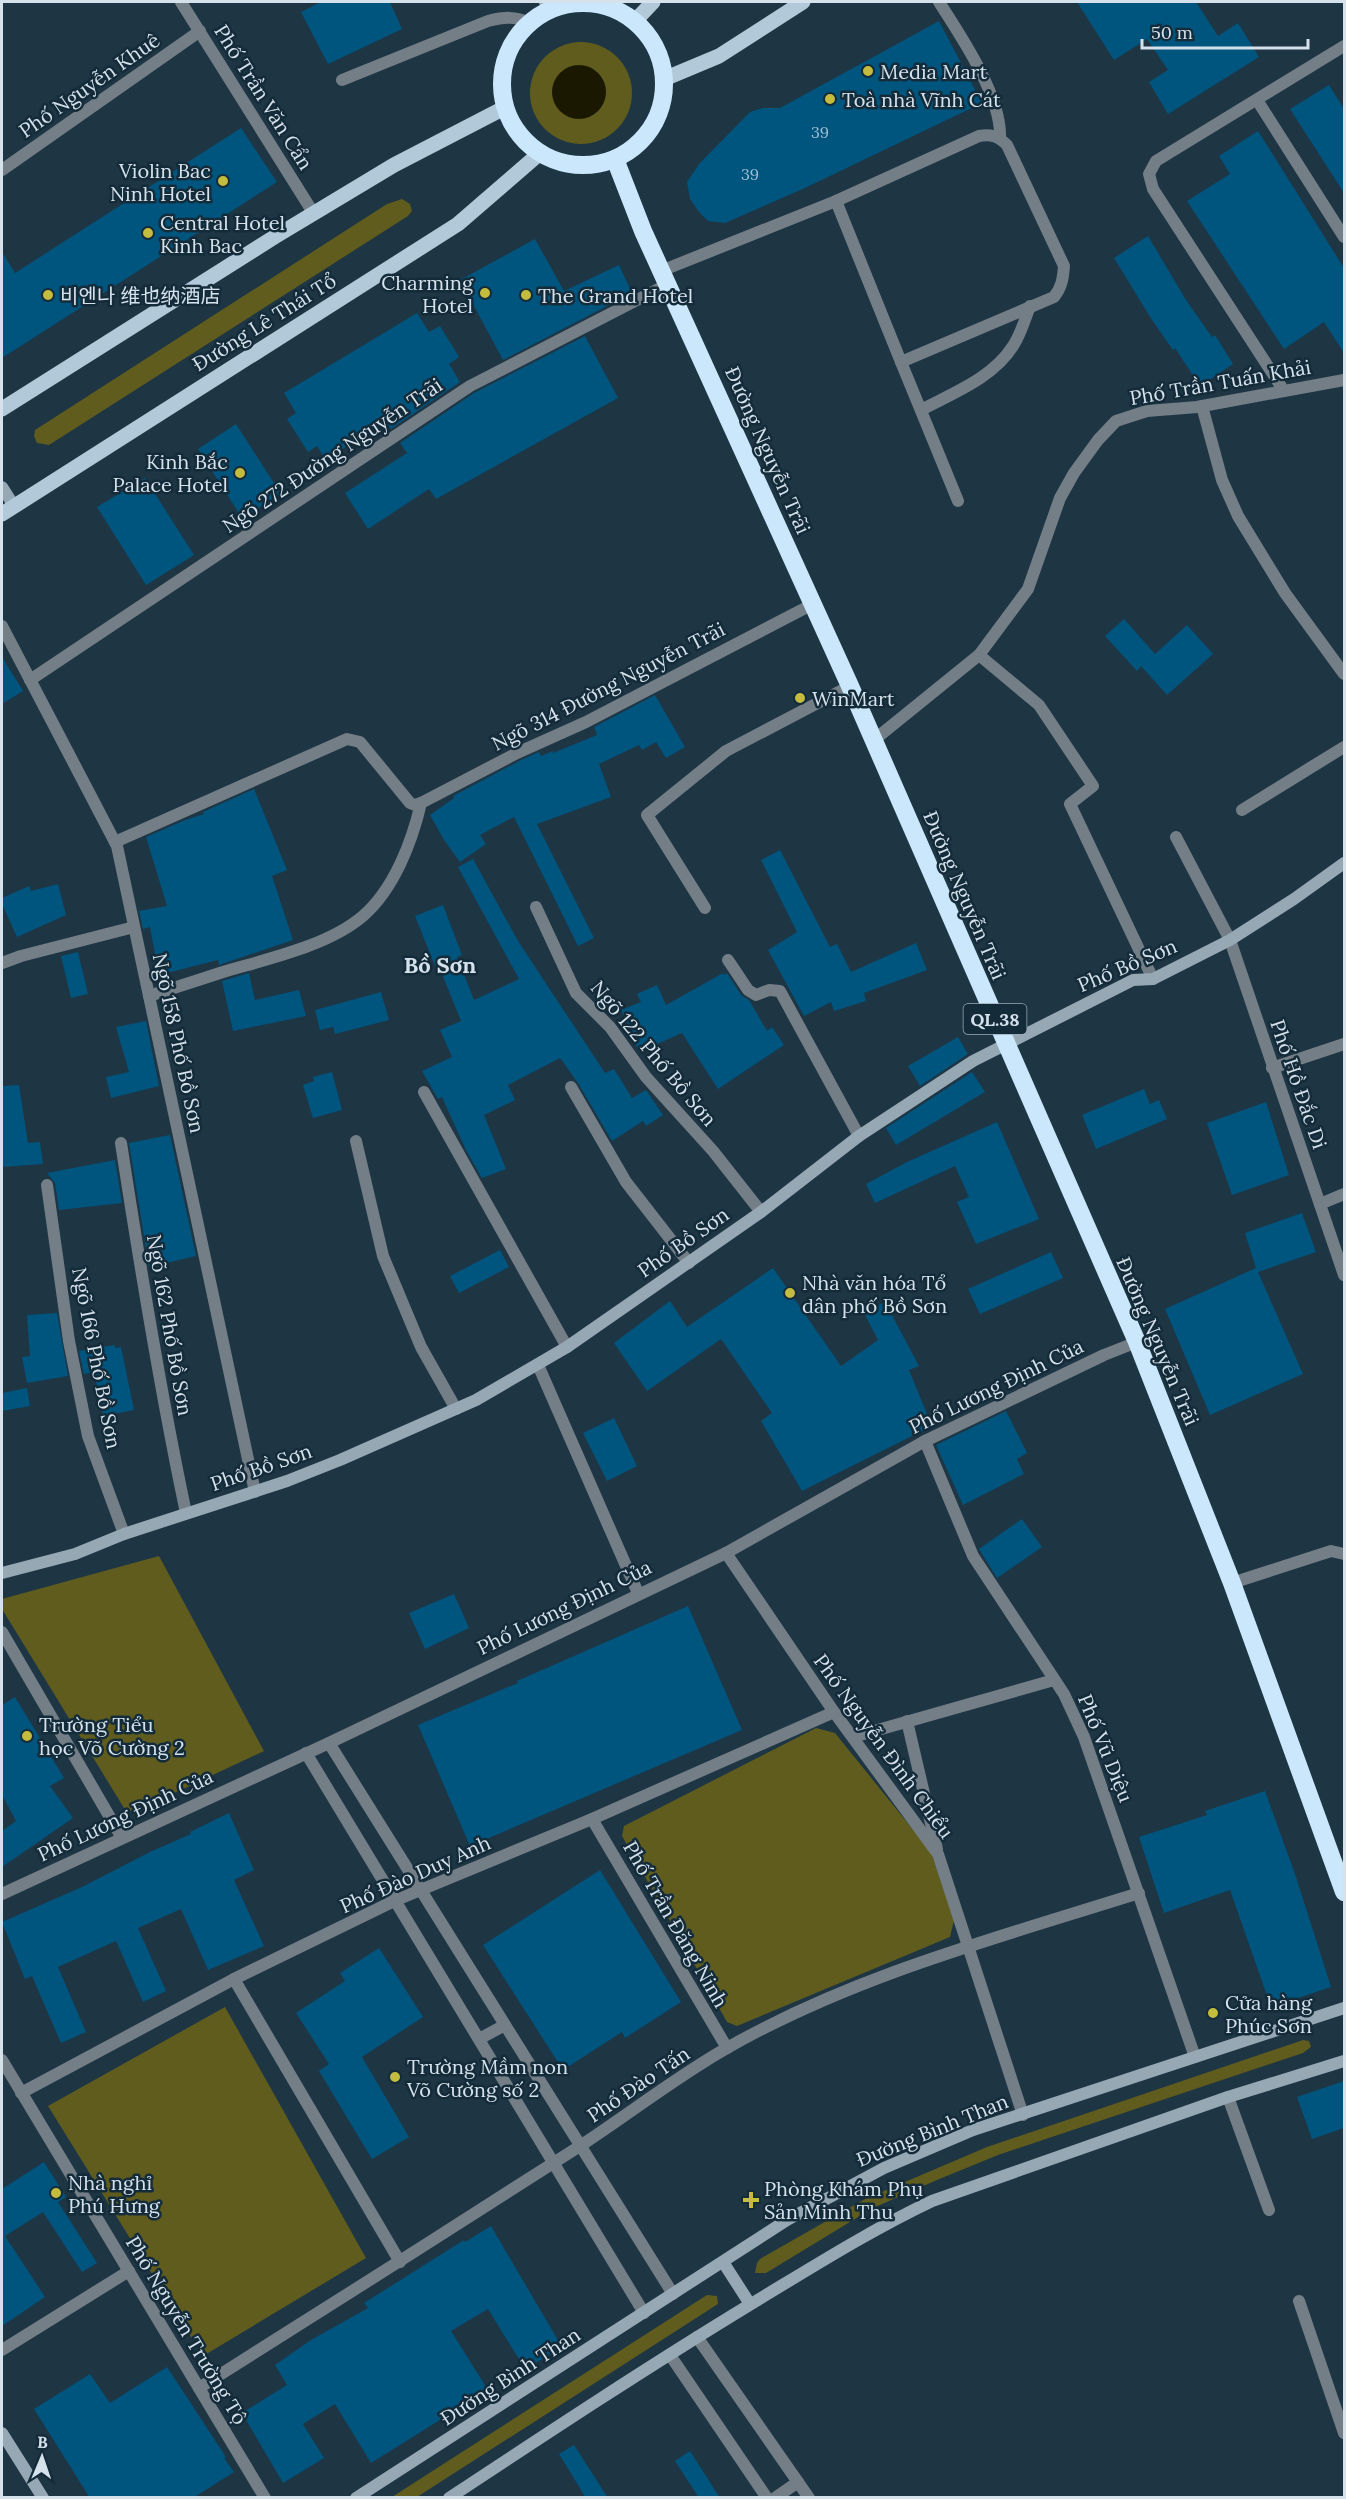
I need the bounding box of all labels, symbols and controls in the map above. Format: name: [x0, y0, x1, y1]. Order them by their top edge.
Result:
scale bar: [1142, 12, 1308, 50]
street label: Phố Trần Văn Cẩn: [209, 20, 319, 174]
text: 50 m: [1151, 21, 1193, 44]
street label: Phố Nguyễn Khuê: [14, 27, 164, 143]
place label: Media Mart: [880, 59, 988, 84]
marker: Media Mart: [861, 64, 875, 78]
place label: Toà nhà Vĩnh Cát: [842, 87, 1001, 112]
marker: Toà nhà Vĩnh Cát: [823, 92, 837, 106]
house number: 39: [811, 122, 829, 142]
place label: Violin Bac Ninh Hotel: [110, 158, 211, 206]
house number: 39: [741, 164, 759, 184]
marker: Violin Bac Ninh Hotel: [216, 174, 230, 188]
place label: Central Hotel Kinh Bac: [160, 210, 285, 258]
marker: Central Hotel Kinh Bac: [141, 226, 155, 240]
street label: Đường Lê Thái Tổ: [187, 268, 341, 376]
place label: Charming Hotel: [381, 270, 474, 318]
place label: 비엔나 维也纳酒店: [60, 283, 220, 308]
place label: The Grand Hotel: [538, 283, 693, 308]
marker: Charming Hotel: [478, 286, 492, 300]
marker: 비엔나 维也纳酒店: [41, 288, 55, 302]
marker: The Grand Hotel: [519, 288, 533, 302]
street label: Phố Trần Tuấn Khải: [1127, 354, 1313, 410]
street label: Đường Nguyễn Trãi: [720, 362, 816, 538]
street label: Ngõ 272 Đường Nguyễn Trãi: [217, 372, 447, 538]
place label: Kinh Bắc Palace Hotel: [112, 449, 228, 497]
marker: Kinh Bắc Palace Hotel: [233, 466, 247, 480]
street label: Ngõ 314 Đường Nguyễn Trãi: [487, 616, 729, 756]
place label: WinMart: [812, 686, 895, 711]
marker: WinMart: [793, 691, 807, 705]
street label: Đường Nguyễn Trãi: [918, 807, 1012, 983]
street label: Phố Bồ Sơn: [1074, 933, 1180, 997]
street label: Ngõ 158 Phố Bồ Sơn: [148, 951, 210, 1135]
district label: Bồ Sơn: [404, 951, 476, 979]
street label: Ngõ 122 Phố Bồ Sơn: [586, 975, 722, 1131]
road number: QL.38: [964, 1004, 1026, 1034]
street label: Phố Hồ Đắc Di: [1265, 1016, 1333, 1152]
street label: Phố Bồ Sơn: [633, 1201, 733, 1283]
street label: Ngõ 162 Phố Bồ Sơn: [142, 1233, 198, 1417]
street label: Đường Nguyễn Trãi: [1111, 1253, 1205, 1429]
street label: Ngõ 166 Phố Bồ Sơn: [67, 1265, 127, 1451]
place label: Nhà văn hóa Tổ dân phố Bồ Sơn: [802, 1270, 947, 1318]
marker: Nhà văn hóa Tổ dân phố Bồ Sơn: [783, 1286, 797, 1300]
street label: Phố Lương Định Của: [905, 1333, 1087, 1439]
street label: Phố Bồ Sơn: [207, 1438, 315, 1496]
street label: Phố Lương Định Của: [473, 1554, 655, 1660]
street label: Phố Nguyễn Đình Chiểu: [809, 1649, 959, 1843]
street label: Phố Vũ Diệu: [1073, 1690, 1139, 1806]
place label: Trường Tiểu học Võ Cường 2: [39, 1712, 185, 1760]
marker: Trường Tiểu học Võ Cường 2: [20, 1729, 34, 1743]
street label: Phố Lương Định Của: [33, 1763, 217, 1867]
street label: Phố Đào Duy Anh: [336, 1830, 494, 1918]
street label: Phố Trần Đăng Ninh: [618, 1836, 734, 2012]
place label: Cửa hàng Phúc Sơn: [1225, 1990, 1313, 2038]
marker: Cửa hàng Phúc Sơn: [1206, 2006, 1220, 2020]
street label: Phố Đào Tấn: [582, 2041, 694, 2127]
place label: Trường Mầm non Võ Cường số 2: [406, 2054, 568, 2102]
marker: Trường Mầm non Võ Cường số 2: [388, 2070, 402, 2084]
street label: Đường Bình Than: [852, 2088, 1012, 2172]
place label: Nhà nghỉ Phú Hưng: [68, 2170, 161, 2218]
place label: Phòng Khám Phụ Sản Minh Thu: [764, 2176, 923, 2224]
marker: Nhà nghỉ Phú Hưng: [49, 2186, 63, 2200]
marker: Phòng Khám Phụ Sản Minh Thu: [742, 2191, 760, 2209]
street label: Phố Nguyễn Trường Tộ: [121, 2231, 253, 2429]
street label: Đường Bình Than: [435, 2322, 585, 2430]
north arrow: [12, 2427, 72, 2487]
text: B: [37, 2432, 49, 2452]

